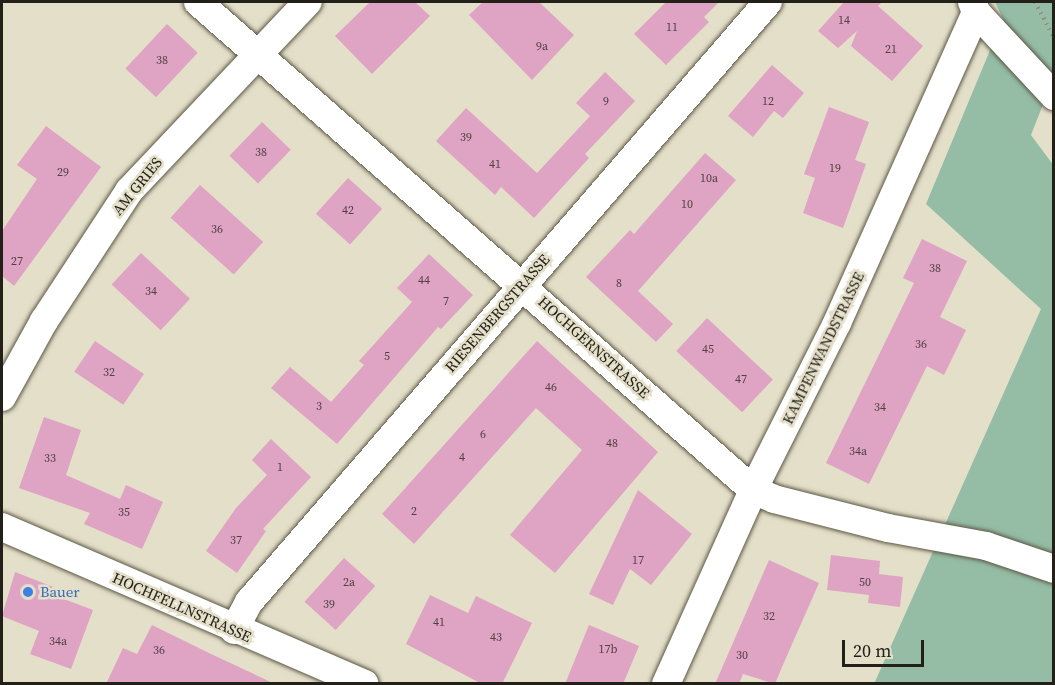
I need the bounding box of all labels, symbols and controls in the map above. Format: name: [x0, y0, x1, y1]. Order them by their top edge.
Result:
house number: 14: [838, 14, 850, 28]
house number: 11: [666, 21, 678, 35]
house number: 9a: [536, 40, 548, 54]
house number: 21: [885, 43, 897, 57]
house number: 38: [156, 54, 168, 68]
house number: 9: [603, 95, 609, 109]
house number: 12: [762, 95, 774, 109]
house number: 39: [460, 131, 472, 145]
house number: 38: [255, 146, 267, 160]
street label: AM GRIES: [108, 154, 166, 218]
house number: 41: [489, 158, 501, 172]
house number: 19: [829, 162, 841, 176]
house number: 29: [57, 166, 69, 180]
house number: 10a: [700, 172, 718, 186]
house number: 10: [681, 198, 693, 212]
house number: 42: [342, 204, 354, 218]
house number: 36: [211, 223, 223, 237]
street label: RIESENBERGSTRASSE: [441, 250, 553, 376]
house number: 27: [11, 255, 23, 269]
house number: 38: [929, 262, 941, 276]
street label: KAMPENWANDSTRASSE: [778, 269, 868, 427]
house number: 44: [418, 274, 430, 288]
house number: 8: [616, 277, 622, 291]
house number: 34: [145, 285, 157, 299]
street label: HOCHGERNSTRASSE: [535, 292, 653, 402]
house number: 7: [443, 295, 449, 309]
house number: 36: [915, 338, 927, 352]
house number: 45: [702, 343, 714, 357]
house number: 5: [384, 350, 390, 364]
house number: 32: [103, 366, 115, 380]
house number: 47: [735, 373, 747, 387]
house number: 46: [545, 381, 557, 395]
house number: 3: [316, 400, 322, 414]
house number: 34: [874, 401, 886, 415]
house number: 6: [480, 428, 486, 442]
house number: 48: [606, 437, 618, 451]
house number: 34a: [849, 445, 867, 459]
house number: 4: [459, 451, 465, 465]
house number: 33: [44, 452, 56, 466]
house number: 1: [277, 461, 283, 475]
house number: 2: [411, 505, 417, 519]
house number: 35: [118, 506, 130, 520]
house number: 37: [230, 534, 242, 548]
house number: 17: [632, 554, 644, 568]
street label: HOCHFELLNSTRASSE: [110, 568, 254, 646]
house number: 2a: [343, 576, 355, 590]
house number: 50: [859, 576, 871, 590]
place label: Bauer: [40, 583, 80, 601]
marker: Bauer: [21, 585, 35, 599]
house number: 39: [323, 598, 335, 612]
house number: 32: [763, 610, 775, 624]
house number: 41: [433, 616, 445, 630]
scale bar: [845, 628, 928, 666]
house number: 43: [490, 631, 502, 645]
house number: 34a: [49, 635, 67, 649]
text: 20 m: [853, 638, 891, 663]
house number: 17b: [599, 643, 617, 657]
house number: 36: [153, 644, 165, 658]
house number: 30: [736, 649, 748, 663]

